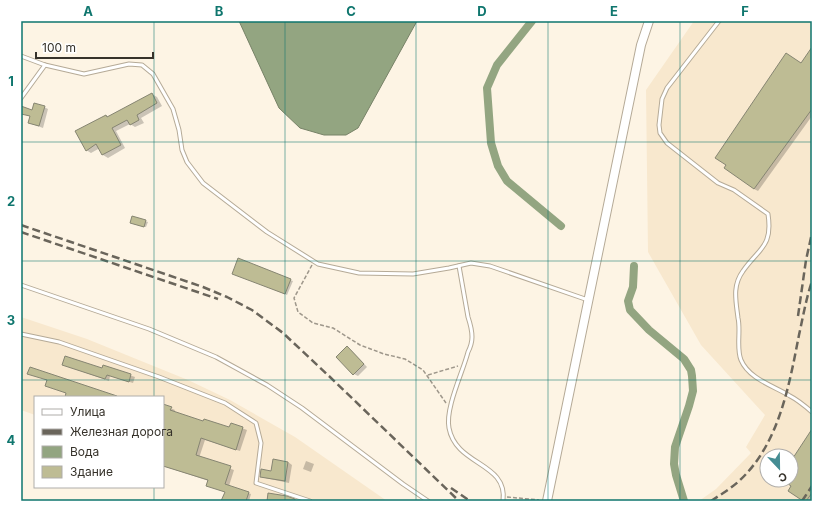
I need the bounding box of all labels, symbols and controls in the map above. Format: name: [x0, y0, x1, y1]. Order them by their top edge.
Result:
text: A: [83, 3, 93, 19]
text: B: [215, 3, 224, 19]
text: C: [346, 3, 356, 19]
text: D: [477, 3, 487, 19]
text: E: [610, 3, 618, 19]
text: F: [741, 3, 749, 19]
scale bar: [36, 34, 153, 60]
text: 100 m: [42, 40, 76, 55]
text: 1: [8, 73, 14, 89]
text: 2: [7, 193, 15, 209]
text: 3: [7, 312, 15, 328]
legend: [34, 396, 164, 488]
text: Улица: [70, 404, 105, 419]
text: Железная дорога: [70, 424, 173, 439]
text: 4: [7, 432, 16, 448]
text: Вода: [70, 444, 99, 459]
north arrow: [759, 448, 799, 488]
text: Здание: [70, 464, 113, 479]
text: С: [776, 469, 789, 485]

